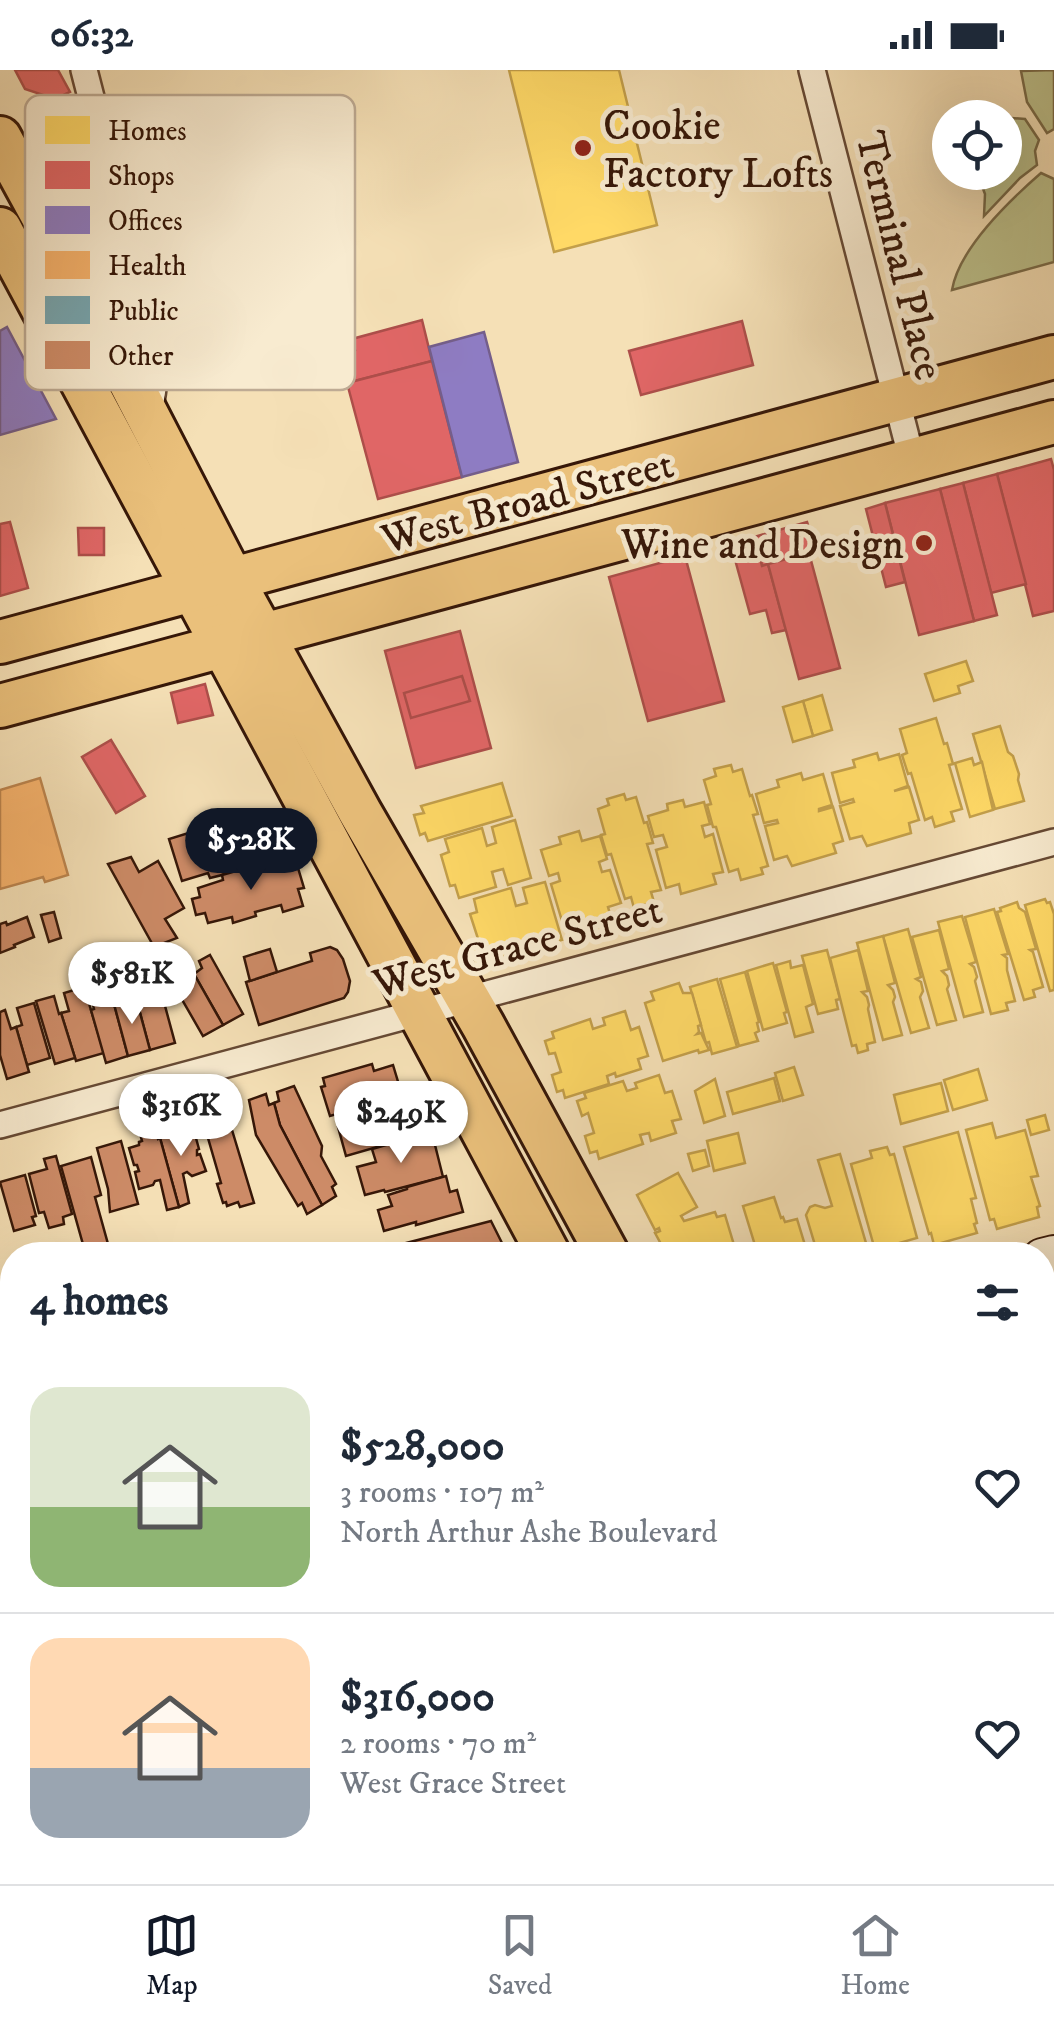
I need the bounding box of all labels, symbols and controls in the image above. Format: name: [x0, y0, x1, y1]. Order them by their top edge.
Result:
text: 06:32: [50, 11, 133, 59]
legend: [25, 95, 355, 390]
map controls: [932, 100, 1022, 190]
button: locate: [932, 100, 1022, 190]
place label: Cookie Factory Lofts: [603, 101, 833, 201]
text: Homes: [108, 114, 187, 149]
street label: Terminal Place: [842, 126, 954, 385]
marker: Cookie Factory Lofts: [572, 137, 594, 159]
text: Shops: [108, 159, 174, 194]
text: Offices: [108, 204, 183, 239]
text: Health: [108, 249, 187, 284]
text: Public: [108, 294, 178, 329]
text: Other: [108, 339, 174, 374]
street label: West Broad Street: [375, 439, 679, 567]
place label: Wine and Design: [620, 520, 904, 572]
marker: Wine and Design: [913, 532, 935, 554]
pin: $528K: [181, 808, 321, 893]
text: $528K: [207, 820, 295, 860]
street label: West Grace Street: [367, 884, 668, 1012]
pin: $581K: [62, 942, 202, 1027]
text: $581K: [90, 954, 174, 994]
pin: $316K: [111, 1074, 251, 1159]
pin: $249K: [331, 1081, 471, 1166]
text: $316K: [141, 1086, 221, 1126]
text: $249K: [356, 1093, 446, 1133]
icon: filters: [970, 1275, 1025, 1330]
text: 4 homes: [30, 1276, 168, 1328]
text: $528,000: [340, 1421, 505, 1473]
icon: home: [110, 1427, 230, 1547]
icon: heart: [970, 1460, 1025, 1515]
text: 3 rooms · 107 m²: [340, 1473, 544, 1513]
text: North Arthur Ashe Boulevard: [340, 1513, 718, 1553]
text: $316,000: [340, 1672, 495, 1724]
icon: home: [110, 1678, 230, 1798]
icon: heart: [970, 1711, 1025, 1766]
text: 2 rooms · 70 m²: [340, 1724, 536, 1764]
text: West Grace Street: [340, 1764, 566, 1804]
tab: Map: [144, 1908, 199, 2003]
tab: Saved: [488, 1908, 552, 2003]
tab: Home: [841, 1908, 910, 2003]

